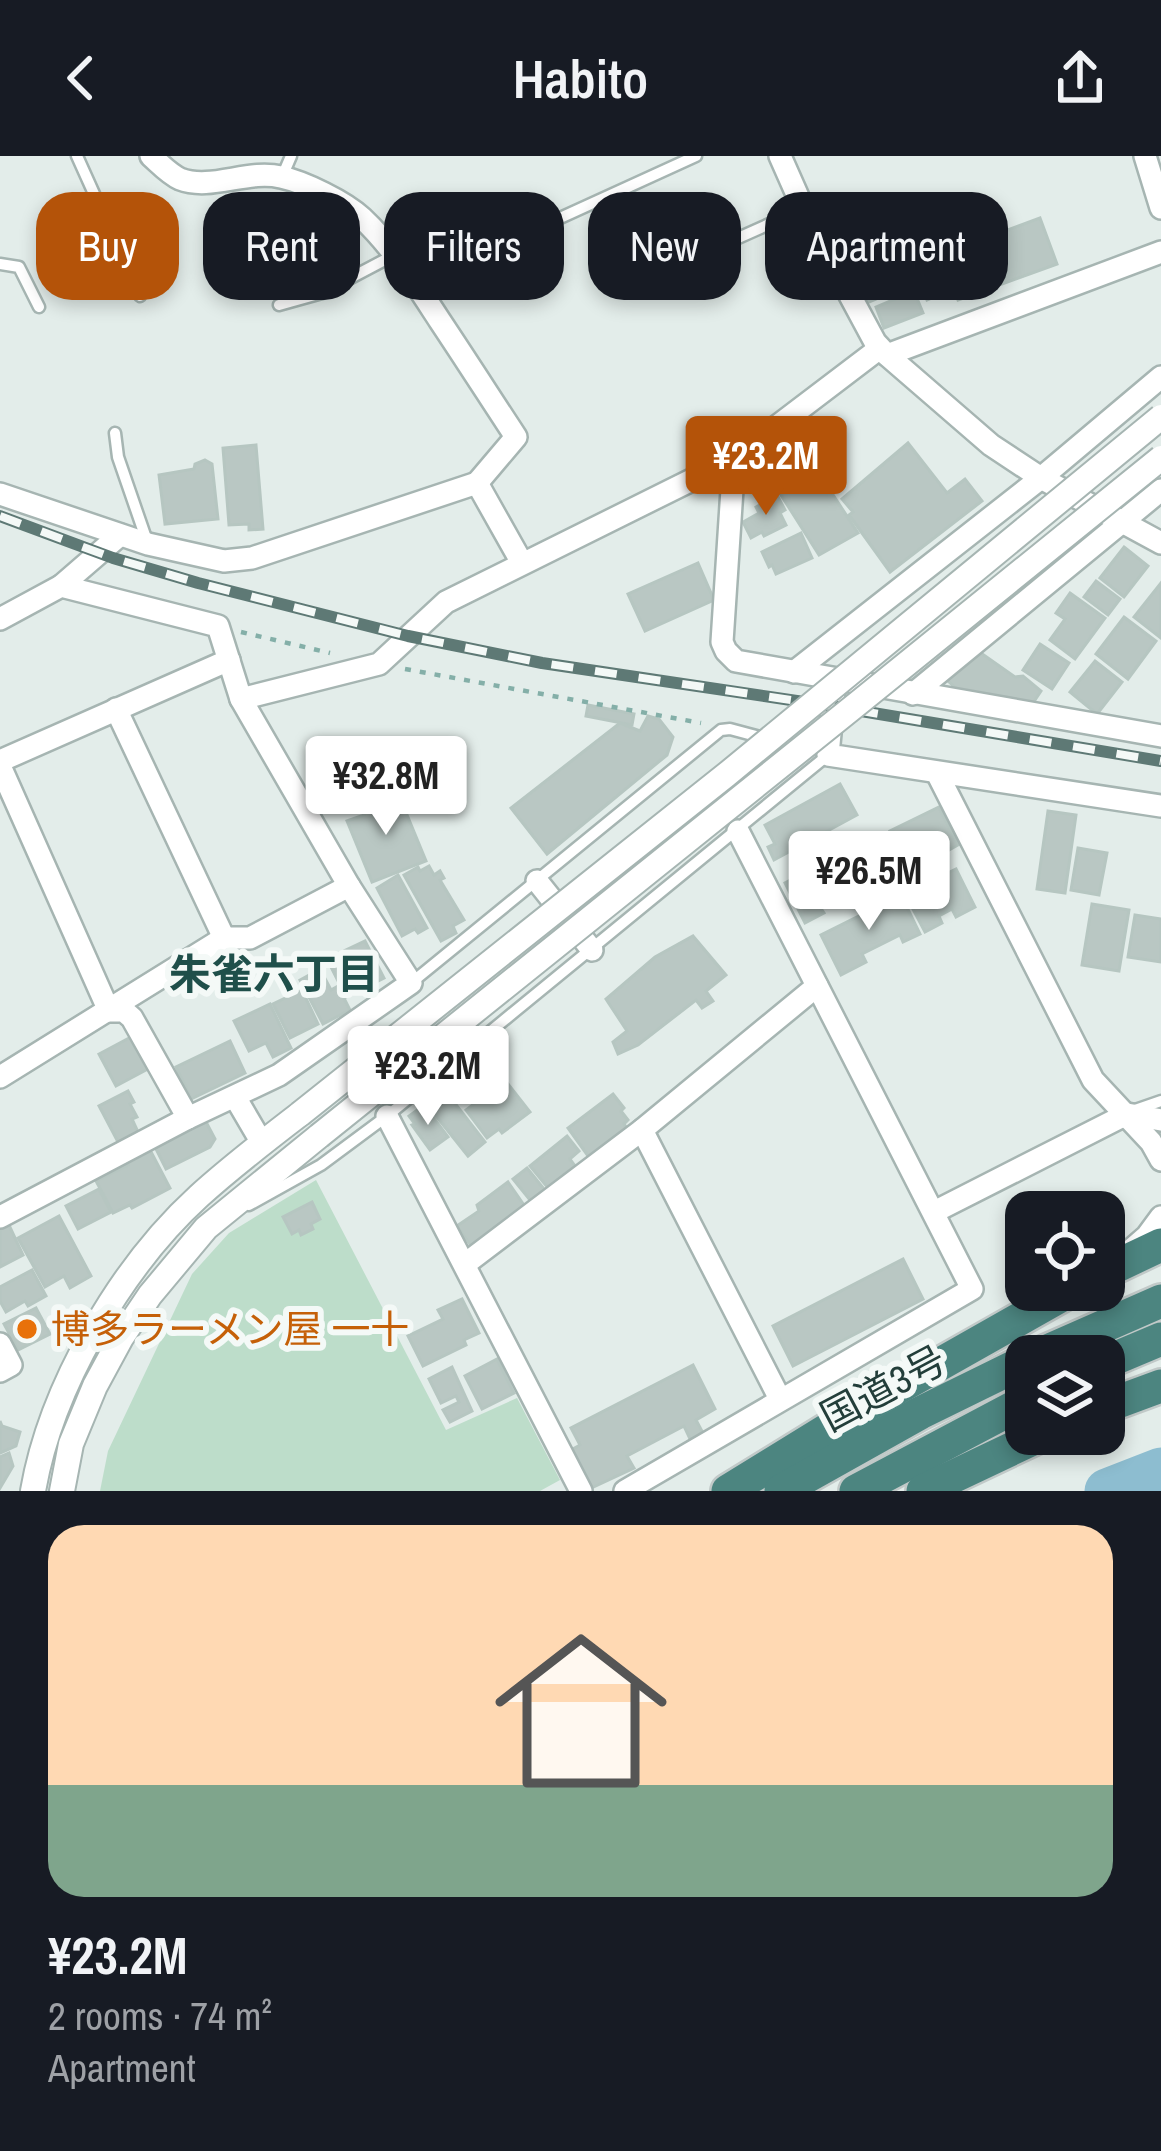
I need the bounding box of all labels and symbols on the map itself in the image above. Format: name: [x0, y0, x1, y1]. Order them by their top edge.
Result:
pin: ¥23.2M: [668, 416, 864, 518]
pin: ¥32.8M: [288, 736, 484, 838]
pin: ¥26.5M: [771, 831, 967, 933]
district label: 朱雀六丁目: [169, 946, 379, 1002]
pin: ¥23.2M: [330, 1026, 526, 1128]
place label: 博多ラーメン屋 一十: [51, 1303, 409, 1355]
marker: 博多ラーメン屋 一十: [14, 1316, 40, 1342]
street label: 国道3号: [811, 1333, 955, 1443]

